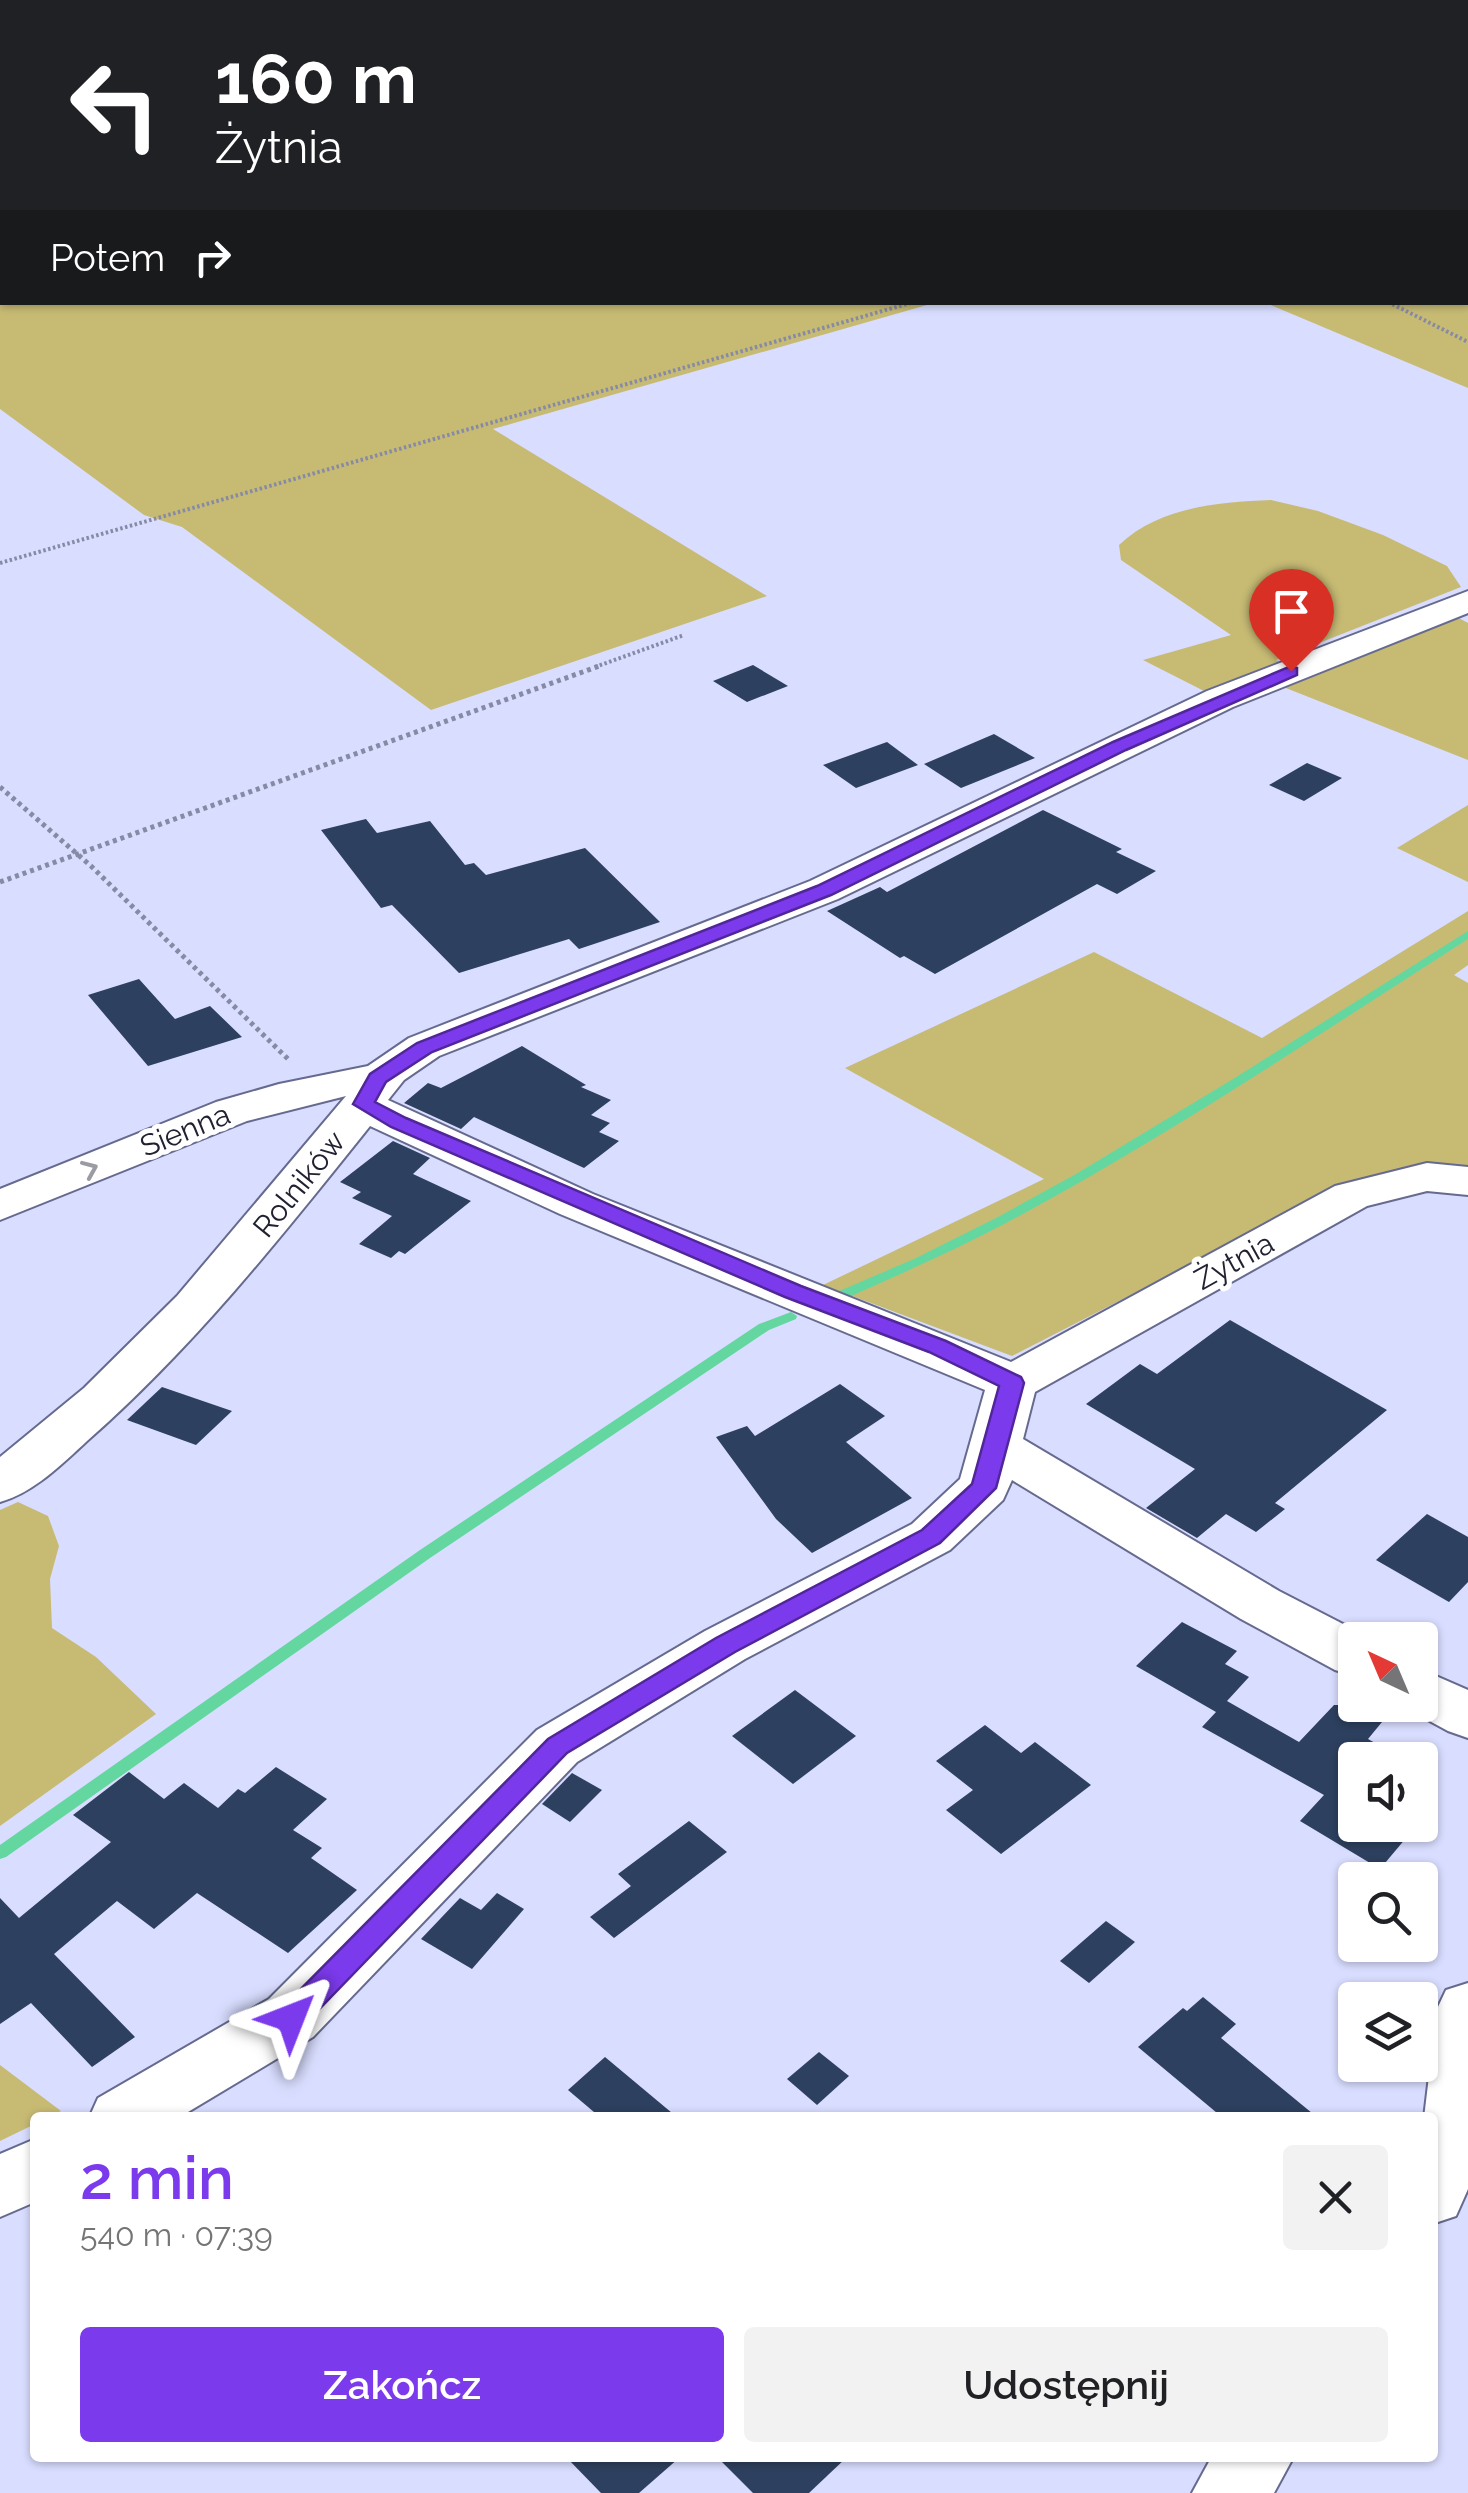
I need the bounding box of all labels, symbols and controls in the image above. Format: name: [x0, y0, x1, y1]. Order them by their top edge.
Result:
text: 160 m: [215, 37, 417, 119]
icon: left: [50, 40, 180, 170]
text: Żytnia: [215, 121, 343, 174]
icon: right: [185, 230, 240, 285]
text: Potem: [50, 235, 165, 280]
pin: [1249, 569, 1334, 672]
icon: arrive: [1264, 584, 1319, 639]
street label: Sienna: [135, 1096, 235, 1164]
street label: Rolników: [246, 1124, 352, 1244]
one-way arrow: [80, 1160, 98, 1180]
street label: Żytnia: [1188, 1225, 1280, 1297]
north arrow: [1338, 1622, 1438, 1722]
map controls: [1338, 1622, 1438, 2082]
button: sound: [1338, 1742, 1438, 1842]
button: search: [1338, 1862, 1438, 1962]
position arrow: [239, 1966, 343, 2070]
button: layers: [1338, 1982, 1438, 2082]
text: 2 min: [80, 2143, 234, 2213]
button: close: [1283, 2145, 1388, 2250]
text: 540 m · 07:39: [80, 2216, 273, 2253]
button: Zakończ: [80, 2327, 724, 2442]
button: Udostępnij: [744, 2327, 1388, 2442]

